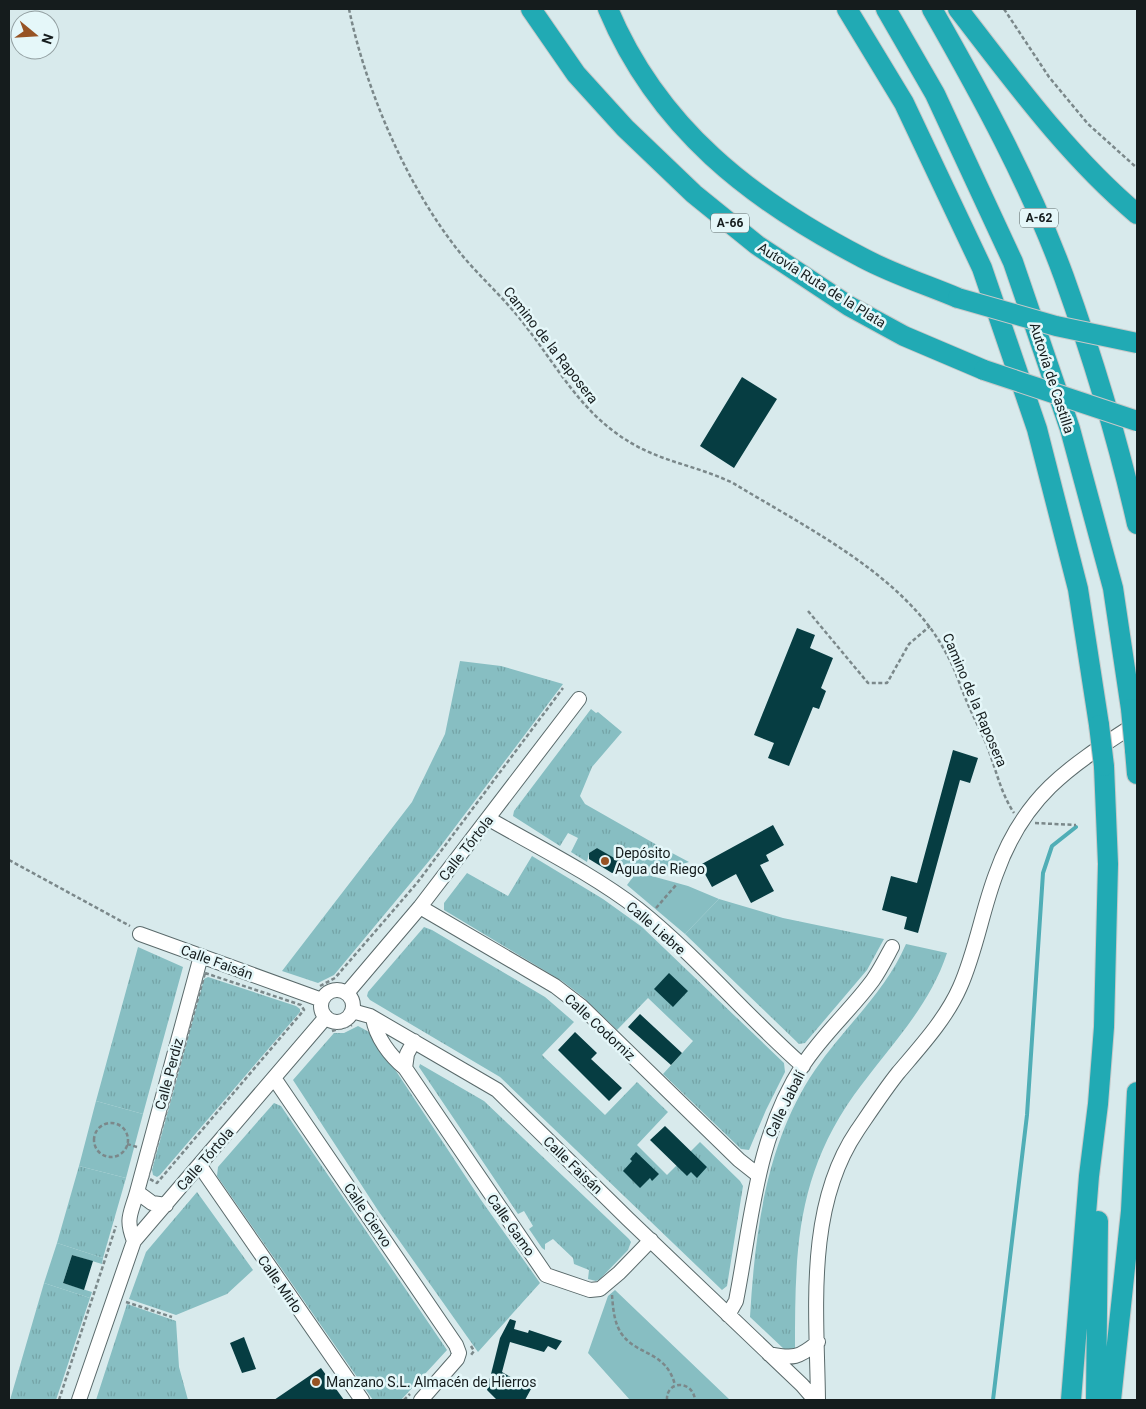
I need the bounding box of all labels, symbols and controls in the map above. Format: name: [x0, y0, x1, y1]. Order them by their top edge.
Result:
north arrow: [10, 10, 60, 60]
text: N: [38, 32, 57, 46]
road number: A-62: [1020, 208, 1058, 228]
road number: A-66: [711, 214, 749, 232]
street label: Autovía Ruta de la Plata: [755, 239, 889, 331]
street label: Camino de la Raposera: [500, 283, 602, 407]
street label: Autovía de Castilla: [1027, 321, 1077, 435]
street label: Camino de la Raposera: [940, 631, 1010, 769]
street label: Calle Tórtola: [436, 812, 496, 884]
place label: Depósito Agua de Riego: [615, 845, 705, 877]
marker: Depósito Agua de Riego: [599, 855, 611, 867]
street label: Calle Liebre: [623, 898, 689, 958]
street label: Calle Faisán: [179, 942, 255, 982]
street label: Calle Codorniz: [562, 990, 638, 1064]
street label: Calle Perdiz: [152, 1036, 186, 1112]
street label: Calle Jabalí: [762, 1068, 808, 1140]
street label: Calle Tórtola: [173, 1124, 237, 1194]
street label: Calle Faisán: [540, 1133, 606, 1197]
street label: Calle Ciervo: [341, 1180, 395, 1250]
street label: Calle Gamo: [484, 1191, 538, 1259]
street label: Calle Mirlo: [254, 1252, 306, 1316]
place label: Manzano S.L. Almacén de Hierros: [326, 1374, 537, 1390]
marker: Manzano S.L. Almacén de Hierros: [310, 1376, 322, 1388]

